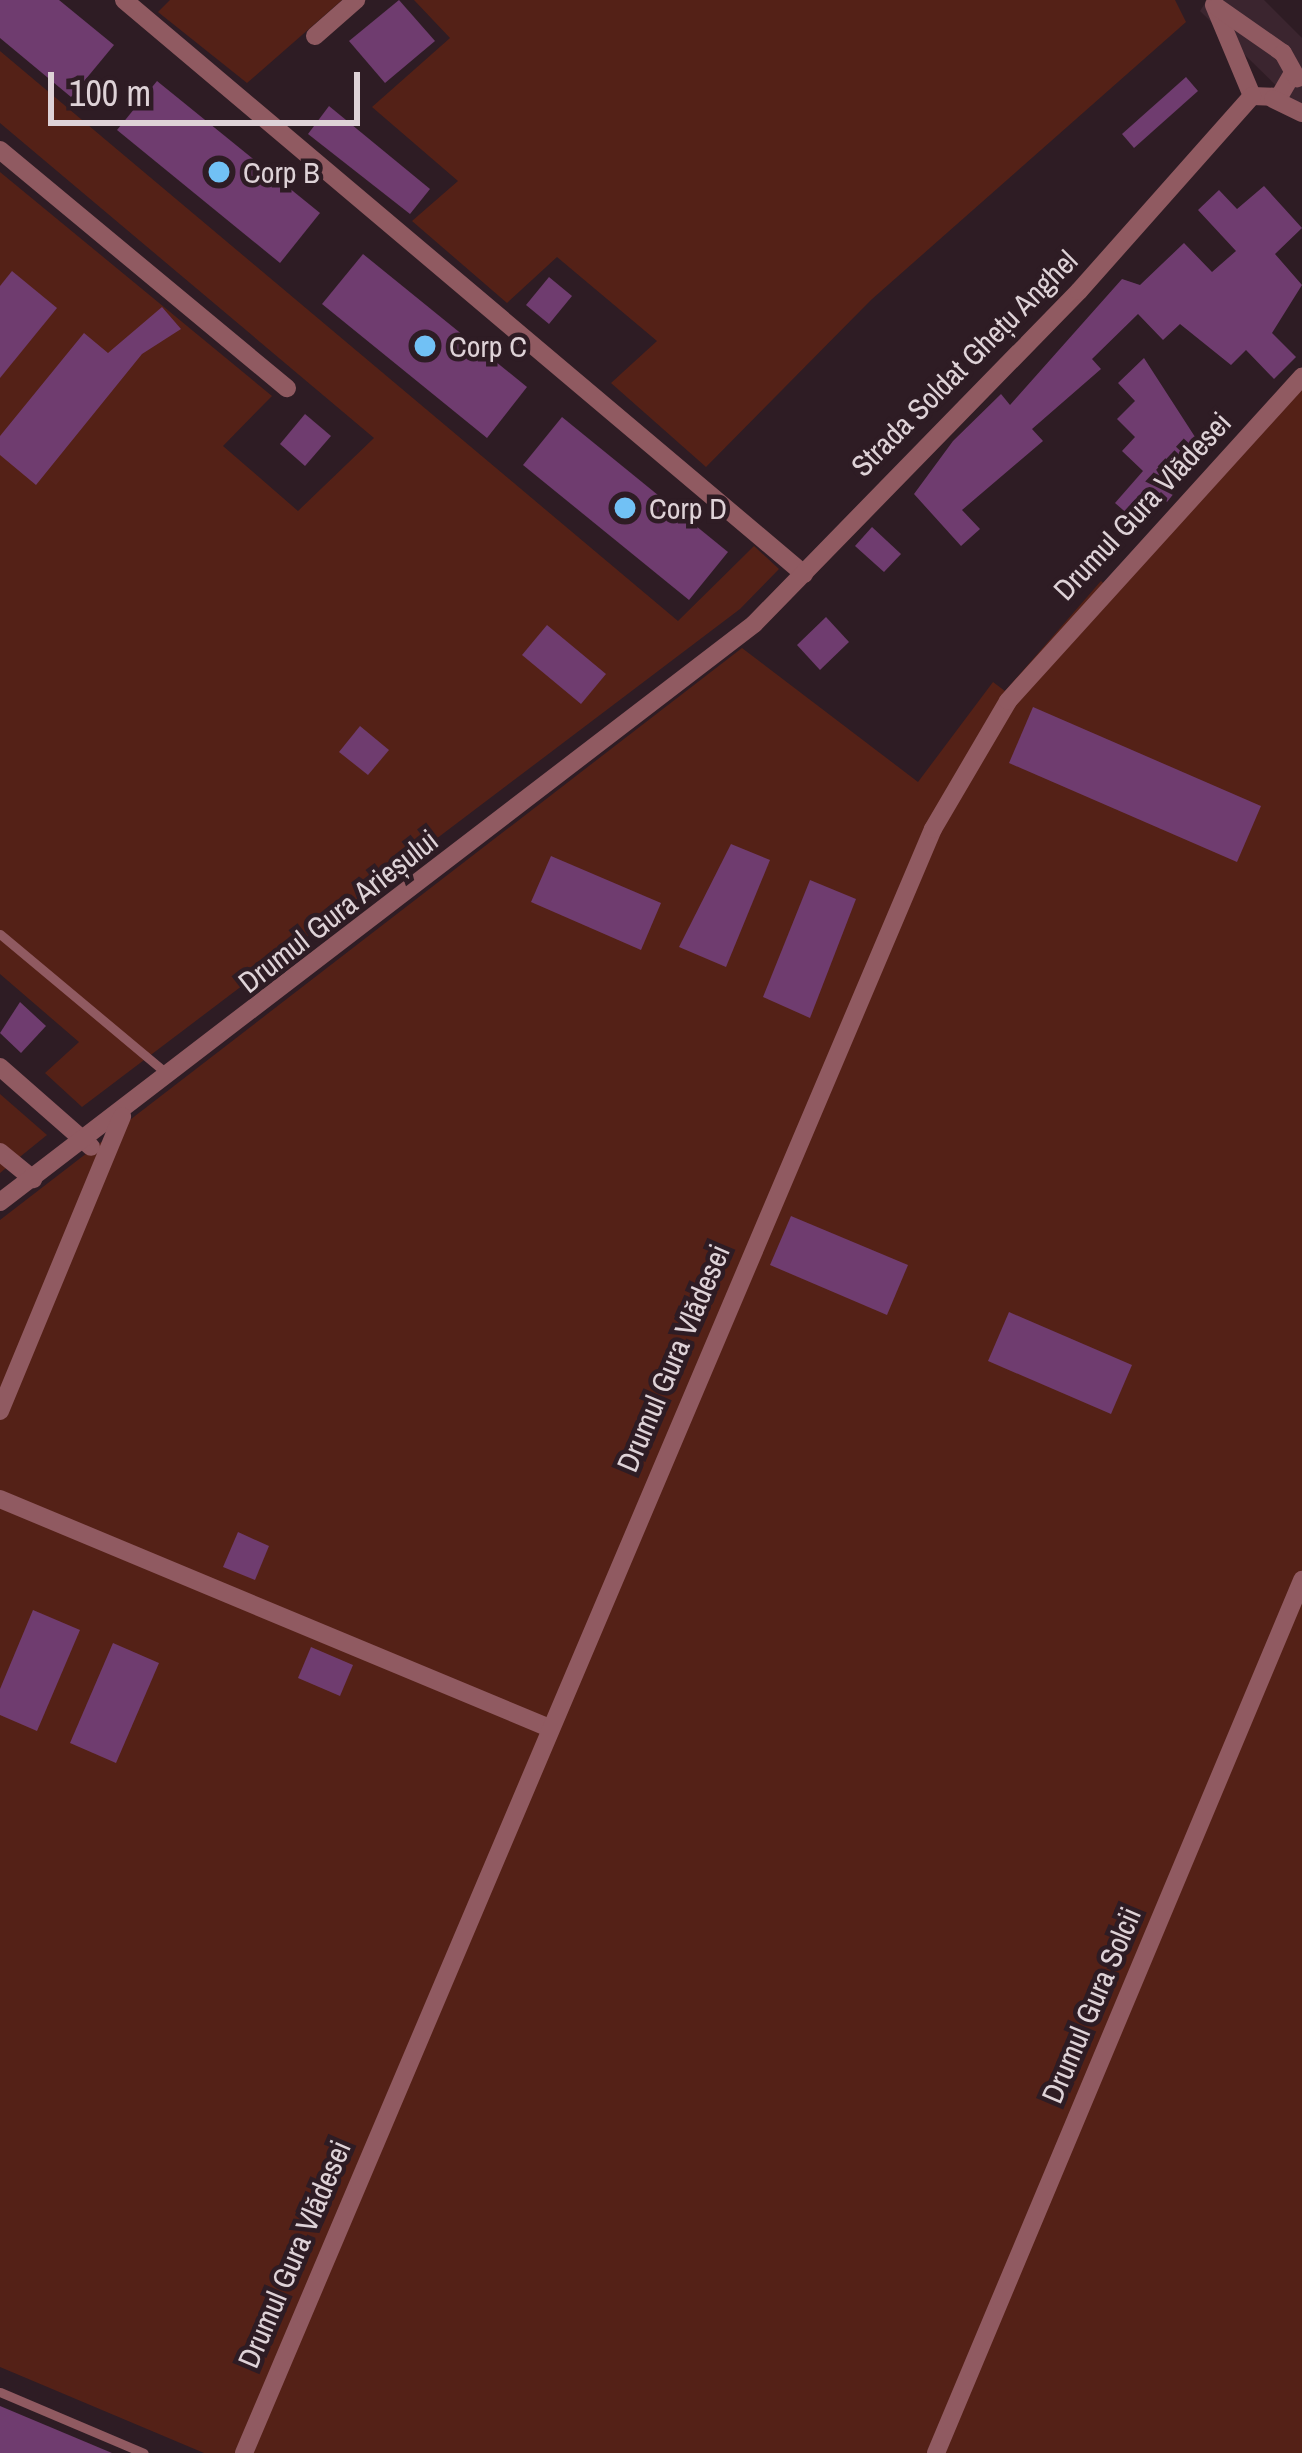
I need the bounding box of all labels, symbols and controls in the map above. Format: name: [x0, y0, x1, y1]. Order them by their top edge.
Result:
scale bar: [54, 48, 366, 122]
text: 100 m: [69, 69, 151, 117]
place label: Corp B: [243, 154, 320, 190]
marker: Corp B: [206, 159, 232, 185]
street label: Strada Soldat Ghețu Anghel: [843, 242, 1085, 484]
place label: Corp C: [449, 328, 527, 364]
marker: Corp C: [412, 333, 438, 359]
street label: Drumul Gura Vlădesei: [1046, 405, 1238, 607]
place label: Corp D: [649, 490, 727, 526]
marker: Corp D: [612, 495, 638, 521]
street label: Drumul Gura Arieșului: [231, 821, 445, 1001]
street label: Drumul Gura Vlădesei: [609, 1239, 737, 1477]
street label: Drumul Gura Solcii: [1034, 1902, 1148, 2108]
street label: Drumul Gura Vlădesei: [230, 2135, 358, 2373]

